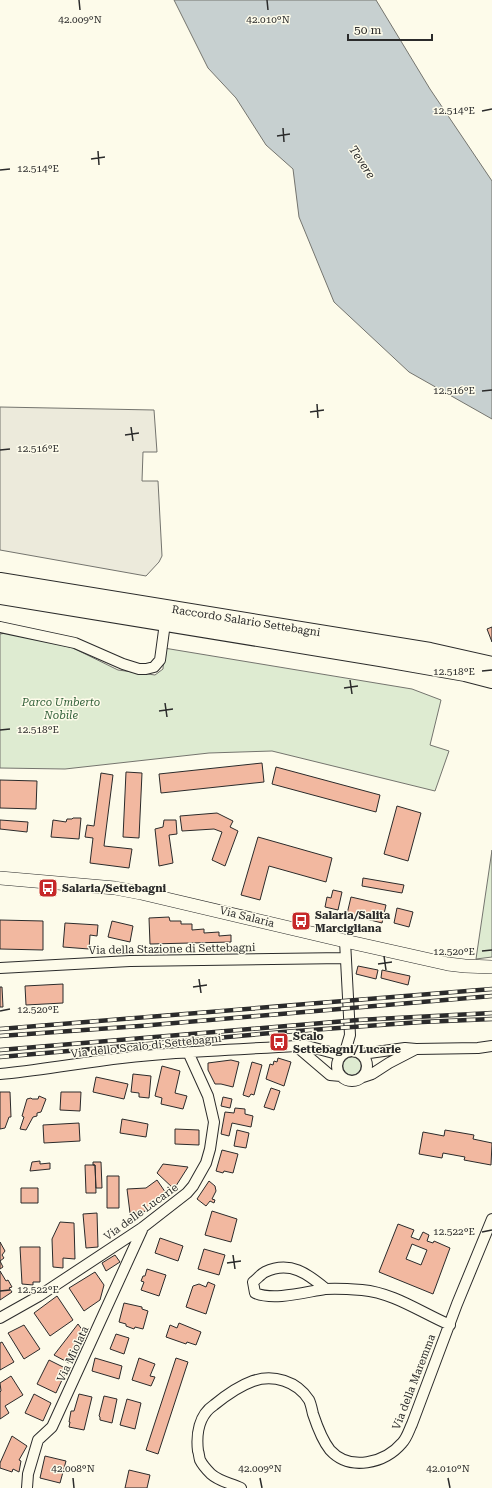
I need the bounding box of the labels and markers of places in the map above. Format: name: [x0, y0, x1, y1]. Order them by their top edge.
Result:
bus stop icon: Salaria/Settebagni: [37, 877, 59, 899]
place label: Salaria/Settebagni: [62, 882, 167, 895]
place label: Salaria/Salita Marcigliana: [315, 909, 391, 935]
bus stop icon: Salaria/Salita Marcigliana: [290, 910, 312, 932]
place label: Scalo Settebagni/Lucarie: [293, 1030, 402, 1056]
bus stop icon: Scalo Settebagni/Lucarie: [268, 1031, 290, 1053]

